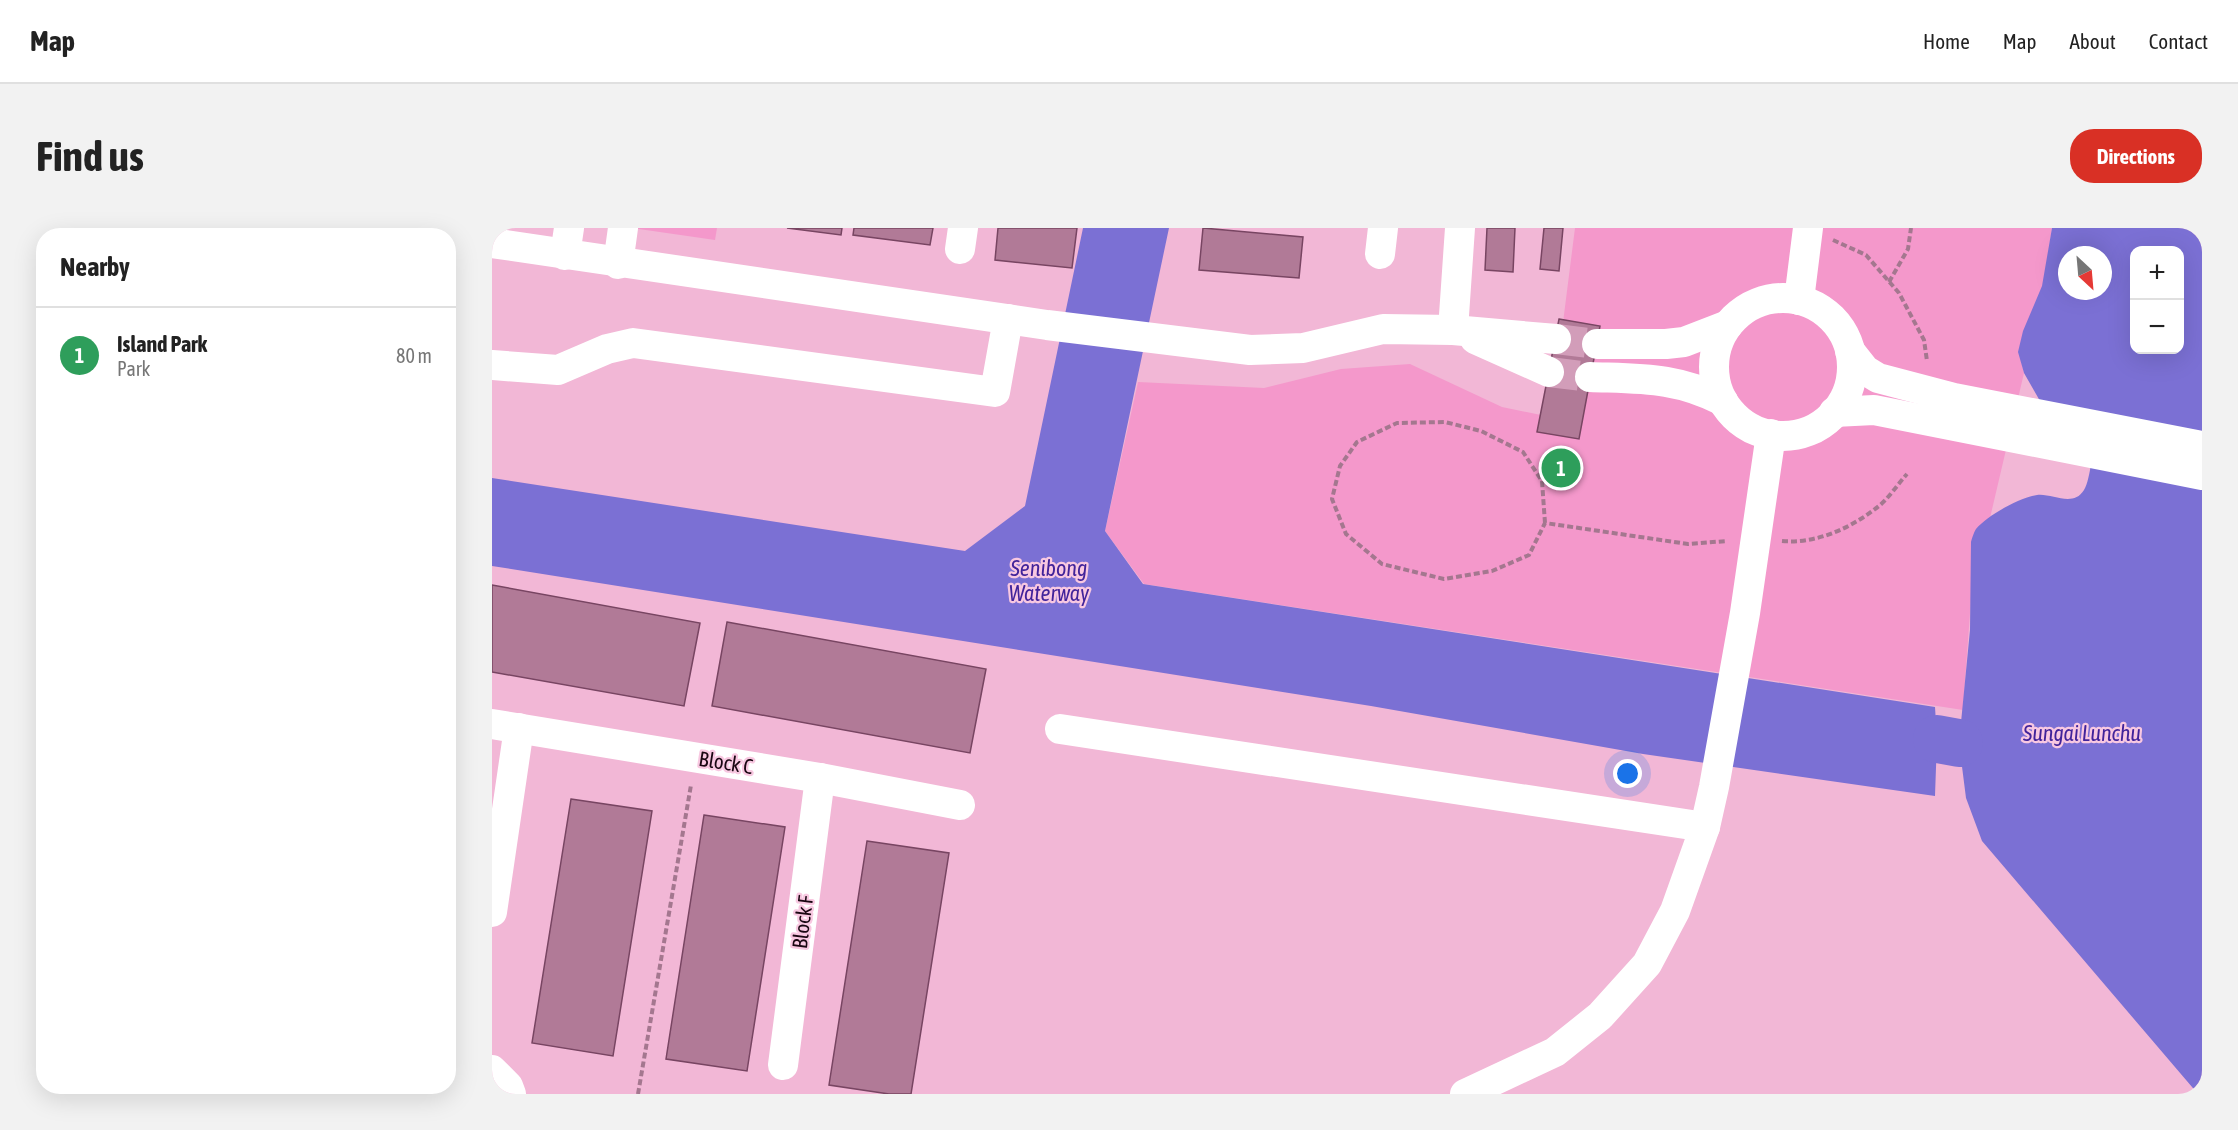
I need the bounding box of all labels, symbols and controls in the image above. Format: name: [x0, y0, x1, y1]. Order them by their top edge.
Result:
text: Map: [30, 25, 75, 57]
text: Home: [1923, 29, 1970, 53]
text: Map: [2003, 29, 2037, 53]
text: About: [2070, 29, 2116, 53]
text: Contact: [2149, 29, 2208, 53]
button: Directions: [2070, 129, 2202, 183]
text: Find us: [36, 132, 144, 180]
north arrow: [2058, 246, 2112, 300]
map controls: [2130, 246, 2184, 354]
button: +: [2130, 246, 2184, 300]
text: Nearby: [60, 252, 130, 282]
button: −: [2130, 300, 2184, 354]
text: Island Park: [117, 331, 207, 357]
text: 1: [75, 344, 84, 367]
text: 80 m: [396, 344, 432, 367]
text: Park: [117, 357, 150, 380]
pin: 1: [1542, 446, 1580, 490]
water label: Senibong Waterway: [1009, 555, 1090, 606]
water label: Sungai Lunchu: [2022, 720, 2141, 746]
street label: Block C: [697, 746, 755, 778]
your location: [1613, 759, 1642, 788]
street label: Block F: [787, 893, 817, 950]

